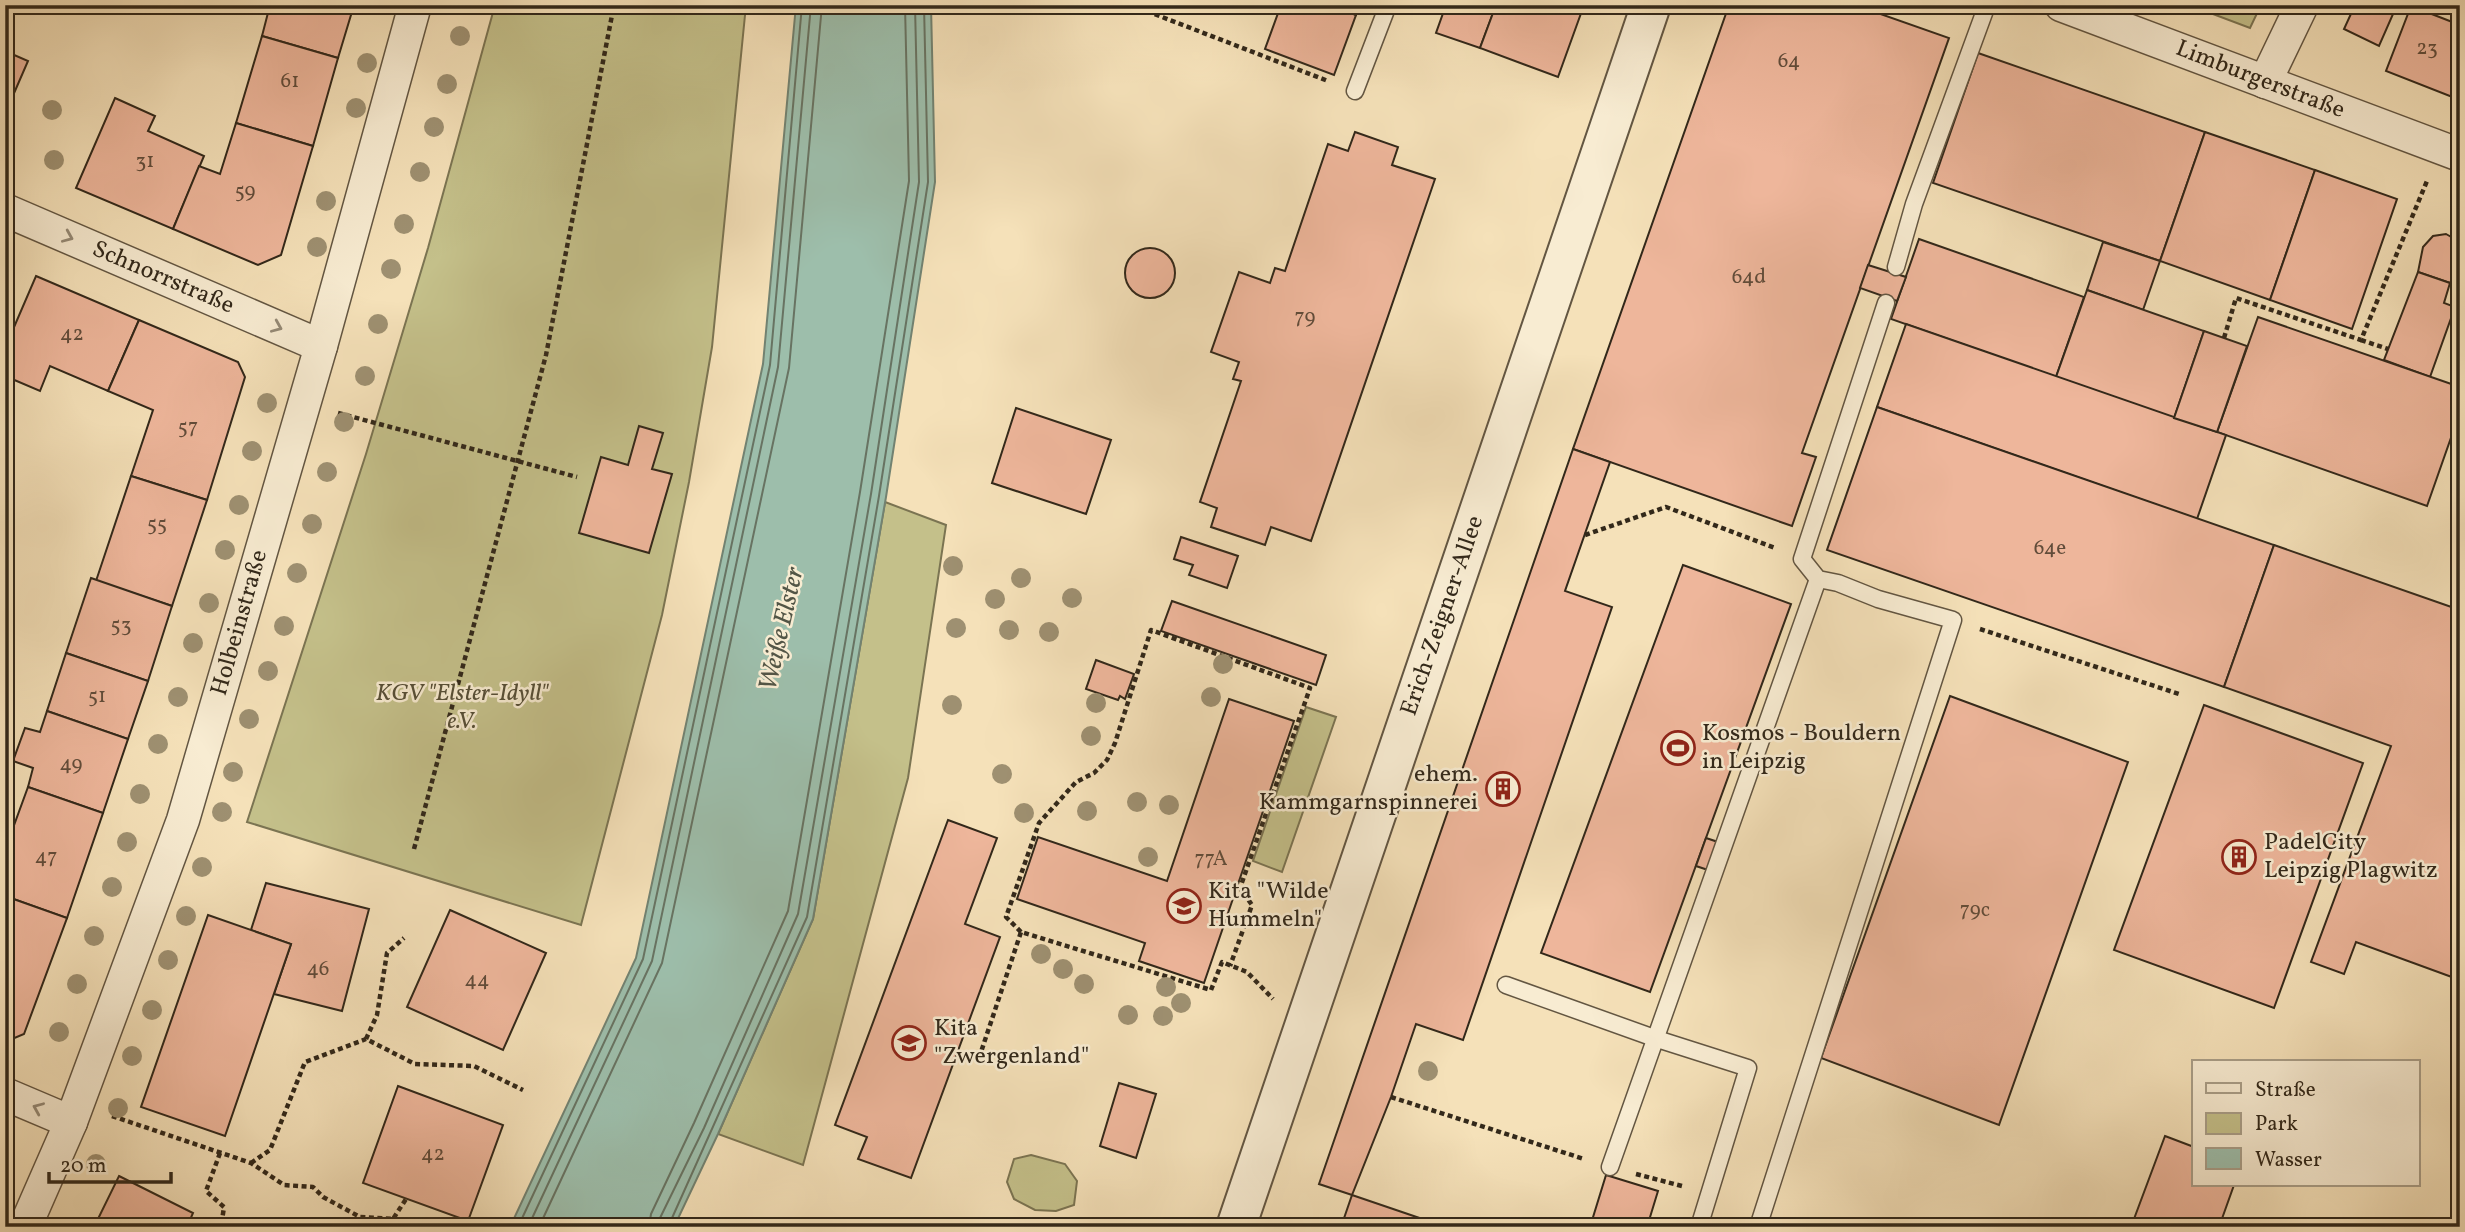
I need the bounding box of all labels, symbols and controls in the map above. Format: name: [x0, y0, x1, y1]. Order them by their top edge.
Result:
street label: Limburgerstraße: [2170, 32, 2350, 128]
house number: 23: [2416, 34, 2438, 63]
house number: 64: [1778, 47, 1800, 76]
house number: 61: [281, 67, 299, 96]
house number: 31: [136, 147, 154, 176]
house number: 59: [235, 177, 255, 206]
one-way arrow: [61, 229, 73, 243]
street label: Schnorrstraße: [87, 233, 239, 323]
house number: 64d: [1732, 263, 1766, 292]
house number: 79: [1295, 303, 1316, 332]
one-way arrow: [270, 319, 282, 333]
house number: 42: [60, 320, 84, 349]
house number: 57: [178, 413, 198, 442]
house number: 55: [147, 510, 167, 539]
street label: Erich-Zeigner-Allee: [1393, 511, 1493, 721]
house number: 64e: [2034, 534, 2066, 563]
street label: Holbeinstraße: [203, 546, 277, 700]
water label: Weiße Elster: [750, 563, 814, 694]
house number: 53: [111, 611, 131, 640]
park label: KGV "Elster-Idyll" e.V.: [376, 677, 549, 739]
house number: 51: [88, 682, 106, 711]
place label: Kosmos - Bouldern in Leipzig: [1702, 717, 1901, 779]
sports icon: Kosmos - Bouldern in Leipzig: [1659, 729, 1697, 767]
house number: 49: [60, 750, 83, 779]
place label: ehem. Kammgarnspinnerei: [1259, 758, 1478, 820]
building icon: ehem. Kammgarnspinnerei: [1484, 770, 1522, 808]
place label: PadelCity Leipzig Plagwitz: [2264, 826, 2438, 888]
building icon: PadelCity Leipzig Plagwitz: [2220, 838, 2258, 876]
house number: 47: [35, 843, 57, 872]
house number: 77A: [1194, 845, 1228, 874]
place label: Kita "Wilde Hummeln": [1208, 875, 1329, 937]
school or university icon: Kita "Wilde Hummeln": [1165, 887, 1203, 925]
house number: 79c: [1960, 896, 1990, 925]
house number: 46: [307, 955, 329, 984]
house number: 44: [464, 966, 490, 995]
place label: Kita "Zwergenland": [934, 1012, 1089, 1074]
school or university icon: Kita "Zwergenland": [890, 1024, 928, 1062]
legend: [2192, 1060, 2420, 1186]
text: Straße: [2255, 1076, 2316, 1105]
one-way arrow: [33, 1102, 45, 1116]
text: Park: [2255, 1110, 2298, 1139]
house number: 42: [421, 1140, 445, 1169]
scale bar: [49, 1141, 172, 1185]
text: Wasser: [2255, 1146, 2322, 1175]
text: 20 m: [60, 1152, 106, 1181]

